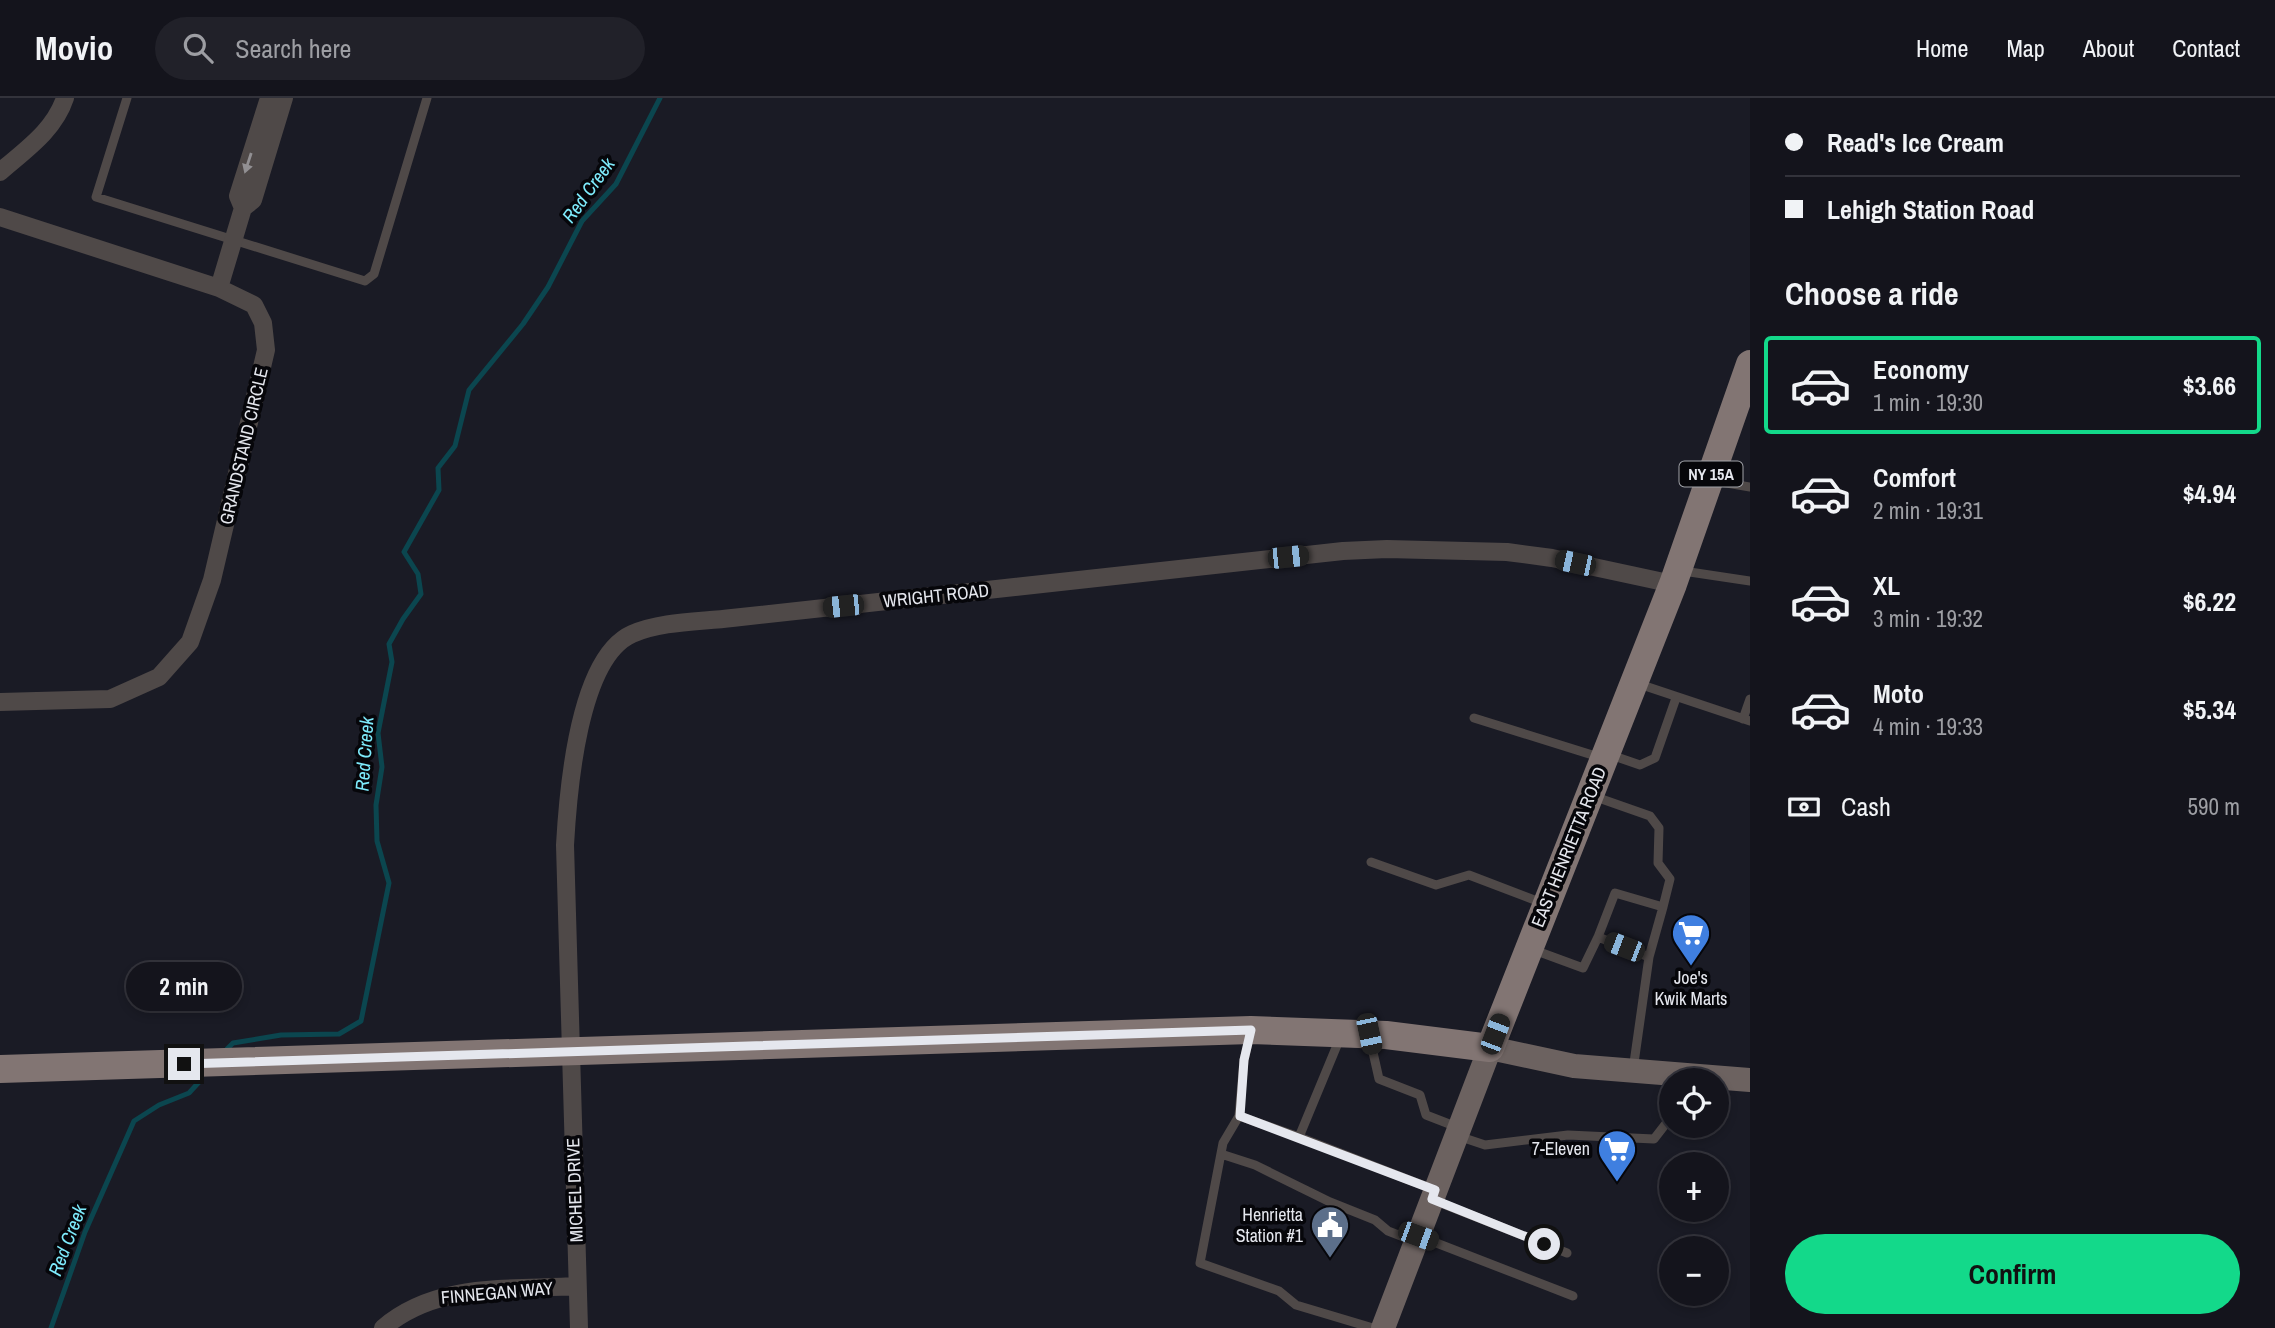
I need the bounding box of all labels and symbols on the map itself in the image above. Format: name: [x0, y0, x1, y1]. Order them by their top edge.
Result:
water label: Red Creek: [556, 151, 621, 228]
one-way arrow: [242, 153, 253, 174]
street label: GRANDSTAND CIRCLE: [213, 365, 274, 527]
road number: NY 15A: [1680, 462, 1742, 486]
car: [1267, 544, 1310, 570]
car: [1553, 548, 1598, 578]
street label: WRIGHT ROAD: [882, 578, 990, 613]
car: [822, 593, 865, 619]
water label: Red Creek: [348, 715, 380, 792]
street label: EAST HENRIETTA ROAD: [1525, 763, 1612, 931]
supermarket icon: Joe's Kwik Marts: [1670, 912, 1712, 967]
car: [1601, 930, 1648, 964]
callout: 2 min: [126, 962, 242, 1012]
place label: Joe's Kwik Marts: [1655, 965, 1728, 1011]
car: [1355, 1011, 1384, 1057]
car: [1478, 1011, 1513, 1057]
route end: [168, 1048, 200, 1080]
supermarket icon: 7-Eleven: [1596, 1128, 1638, 1183]
place label: 7-Eleven: [1532, 1136, 1590, 1161]
street label: MICHEL DRIVE: [560, 1137, 589, 1243]
water label: Red Creek: [42, 1199, 93, 1279]
place label: Henrietta Station #1: [1236, 1202, 1304, 1248]
public building icon: Henrietta Station #1: [1309, 1204, 1351, 1259]
car: [1395, 1219, 1442, 1253]
route start: [1528, 1228, 1560, 1260]
street label: FINNEGAN WAY: [440, 1275, 554, 1310]

